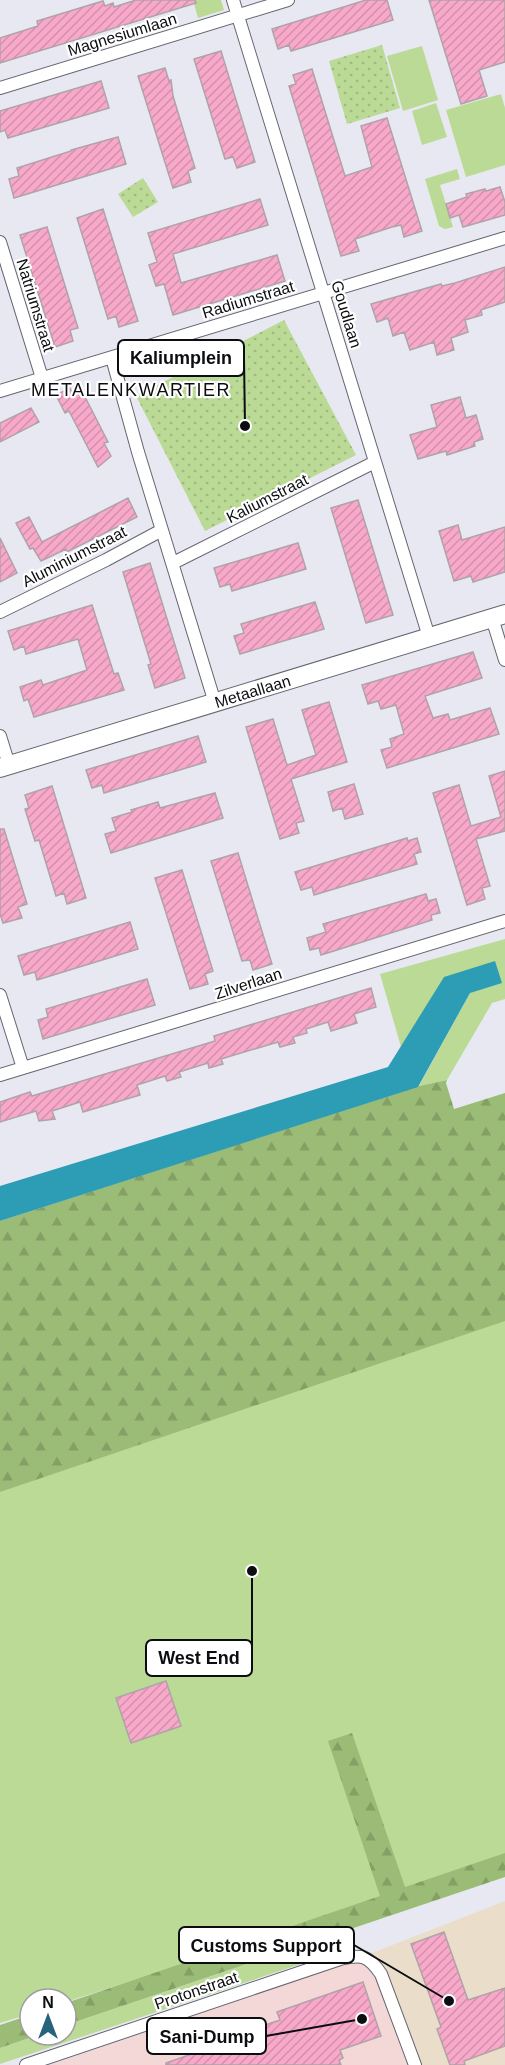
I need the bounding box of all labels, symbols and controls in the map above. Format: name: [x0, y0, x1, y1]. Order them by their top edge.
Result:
street label: Magnesiumlaan: [66, 10, 179, 59]
street label: Natriumstraat: [13, 257, 58, 354]
street label: Radiumstraat: [200, 277, 297, 322]
street label: Goudlaan: [328, 278, 365, 350]
callout: Kaliumplein: [118, 340, 244, 376]
text: Kaliumplein: [130, 348, 232, 368]
district label: METALENKWARTIER: [31, 380, 231, 400]
street label: Kaliumstraat: [224, 470, 311, 526]
street label: Aluminiumstraat: [19, 523, 130, 590]
street label: Metaallaan: [213, 672, 293, 711]
street label: Zilverlaan: [213, 965, 284, 1002]
callout: West End: [146, 1640, 252, 1676]
text: West End: [158, 1648, 240, 1668]
callout: Customs Support: [179, 1927, 354, 1963]
text: Customs Support: [191, 1936, 342, 1956]
street label: Protonstraat: [152, 1968, 241, 2013]
north arrow: [18, 1987, 78, 2047]
text: N: [42, 1994, 54, 2011]
callout: Sani-Dump: [147, 2018, 266, 2054]
text: Sani-Dump: [159, 2027, 255, 2047]

